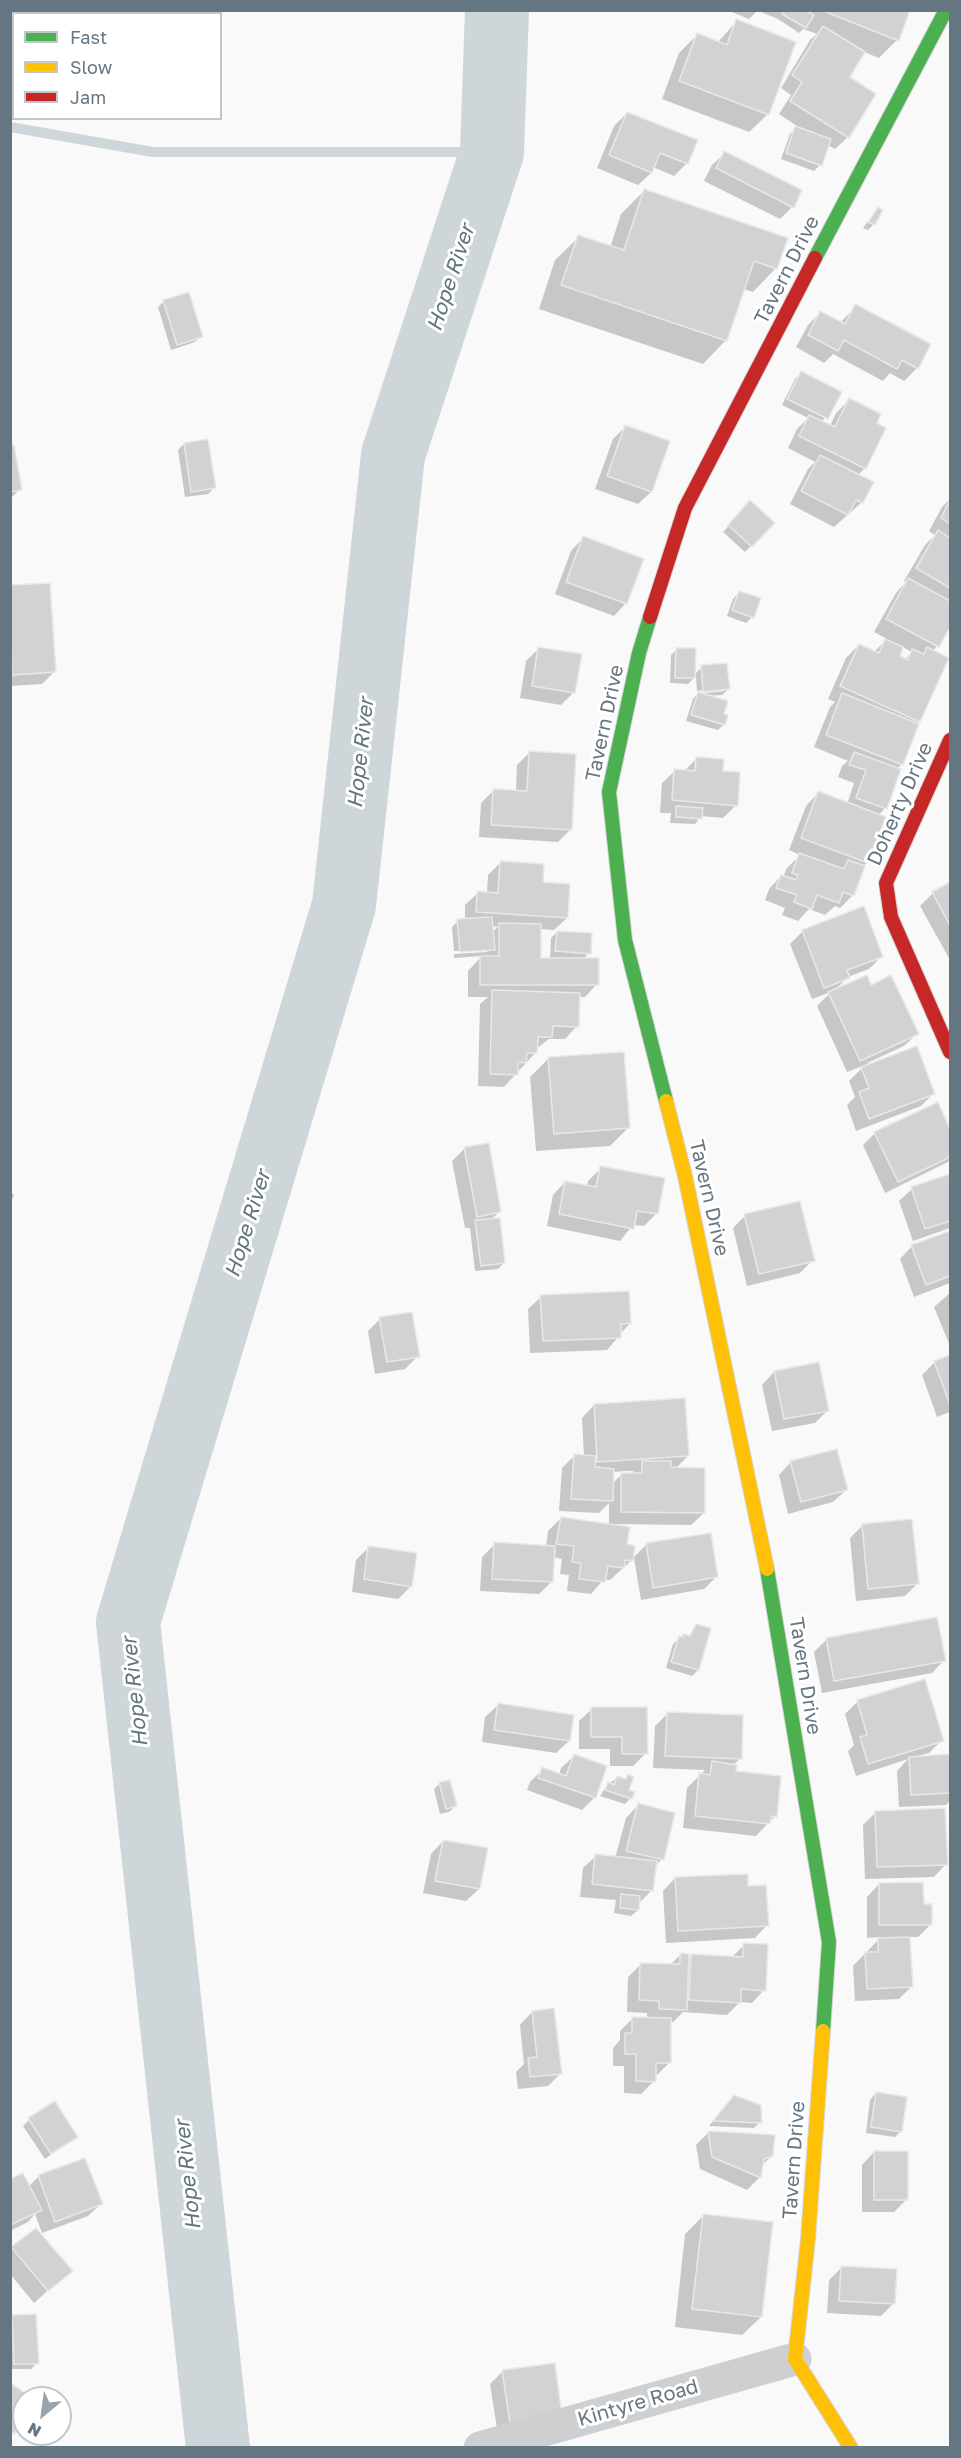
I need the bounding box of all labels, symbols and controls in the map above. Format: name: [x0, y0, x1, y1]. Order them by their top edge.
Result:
legend: [12, 12, 222, 120]
text: Fast: [70, 26, 107, 48]
text: Slow: [70, 56, 112, 78]
text: Jam: [70, 86, 106, 108]
street label: Tavern Drive: [749, 212, 825, 328]
water label: Hope River: [422, 222, 480, 334]
street label: Tavern Drive: [581, 663, 629, 783]
water label: Hope River: [343, 697, 379, 809]
street label: Doherty Drive: [862, 739, 938, 869]
street label: Tavern Drive: [684, 1138, 734, 1258]
water label: Hope River: [220, 1167, 276, 1281]
street label: Tavern Drive: [784, 1616, 826, 1736]
water label: Hope River: [117, 1636, 153, 1748]
street label: Tavern Drive: [778, 2100, 810, 2220]
water label: Hope River: [170, 2119, 206, 2231]
street label: Kintyre Road: [575, 2374, 701, 2432]
north arrow: [12, 2386, 72, 2446]
text: N: [24, 2418, 44, 2442]

